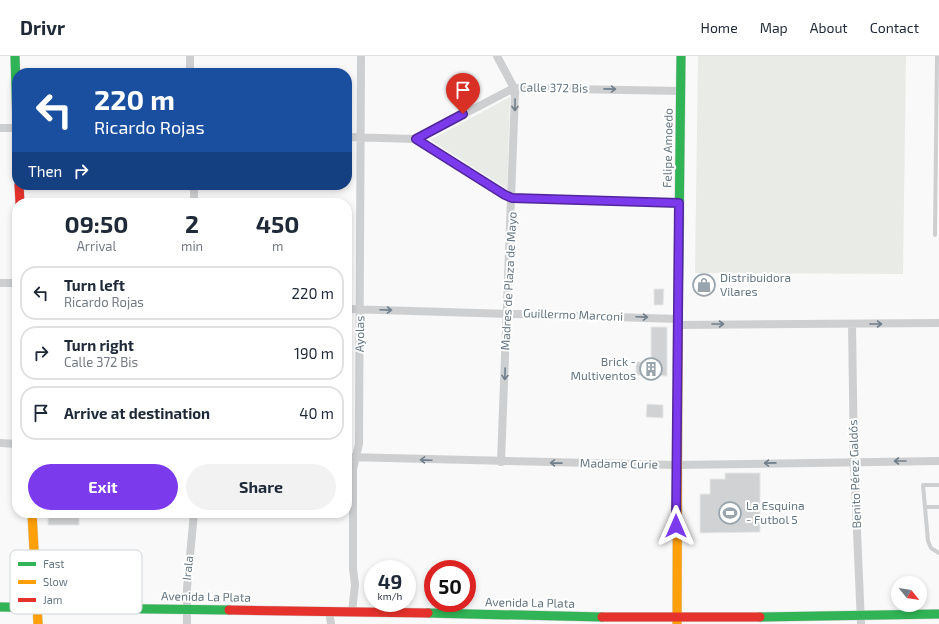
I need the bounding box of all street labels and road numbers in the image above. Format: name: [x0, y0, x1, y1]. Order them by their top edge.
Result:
street label: Calle 372 Bis: [520, 79, 588, 95]
street label: Felipe Amoedo: [659, 108, 675, 188]
street label: Madres de Plaza de Mayo: [497, 211, 519, 351]
street label: Guillermo Marconi: [523, 305, 623, 323]
street label: Ayolas: [352, 316, 366, 352]
street label: Benito Pérez Galdós: [845, 419, 863, 529]
street label: Madame Curie: [580, 455, 658, 471]
street label: Irala: [179, 555, 195, 581]
street label: Avenida La Plata: [161, 588, 251, 604]
street label: Avenida La Plata: [485, 594, 575, 610]

